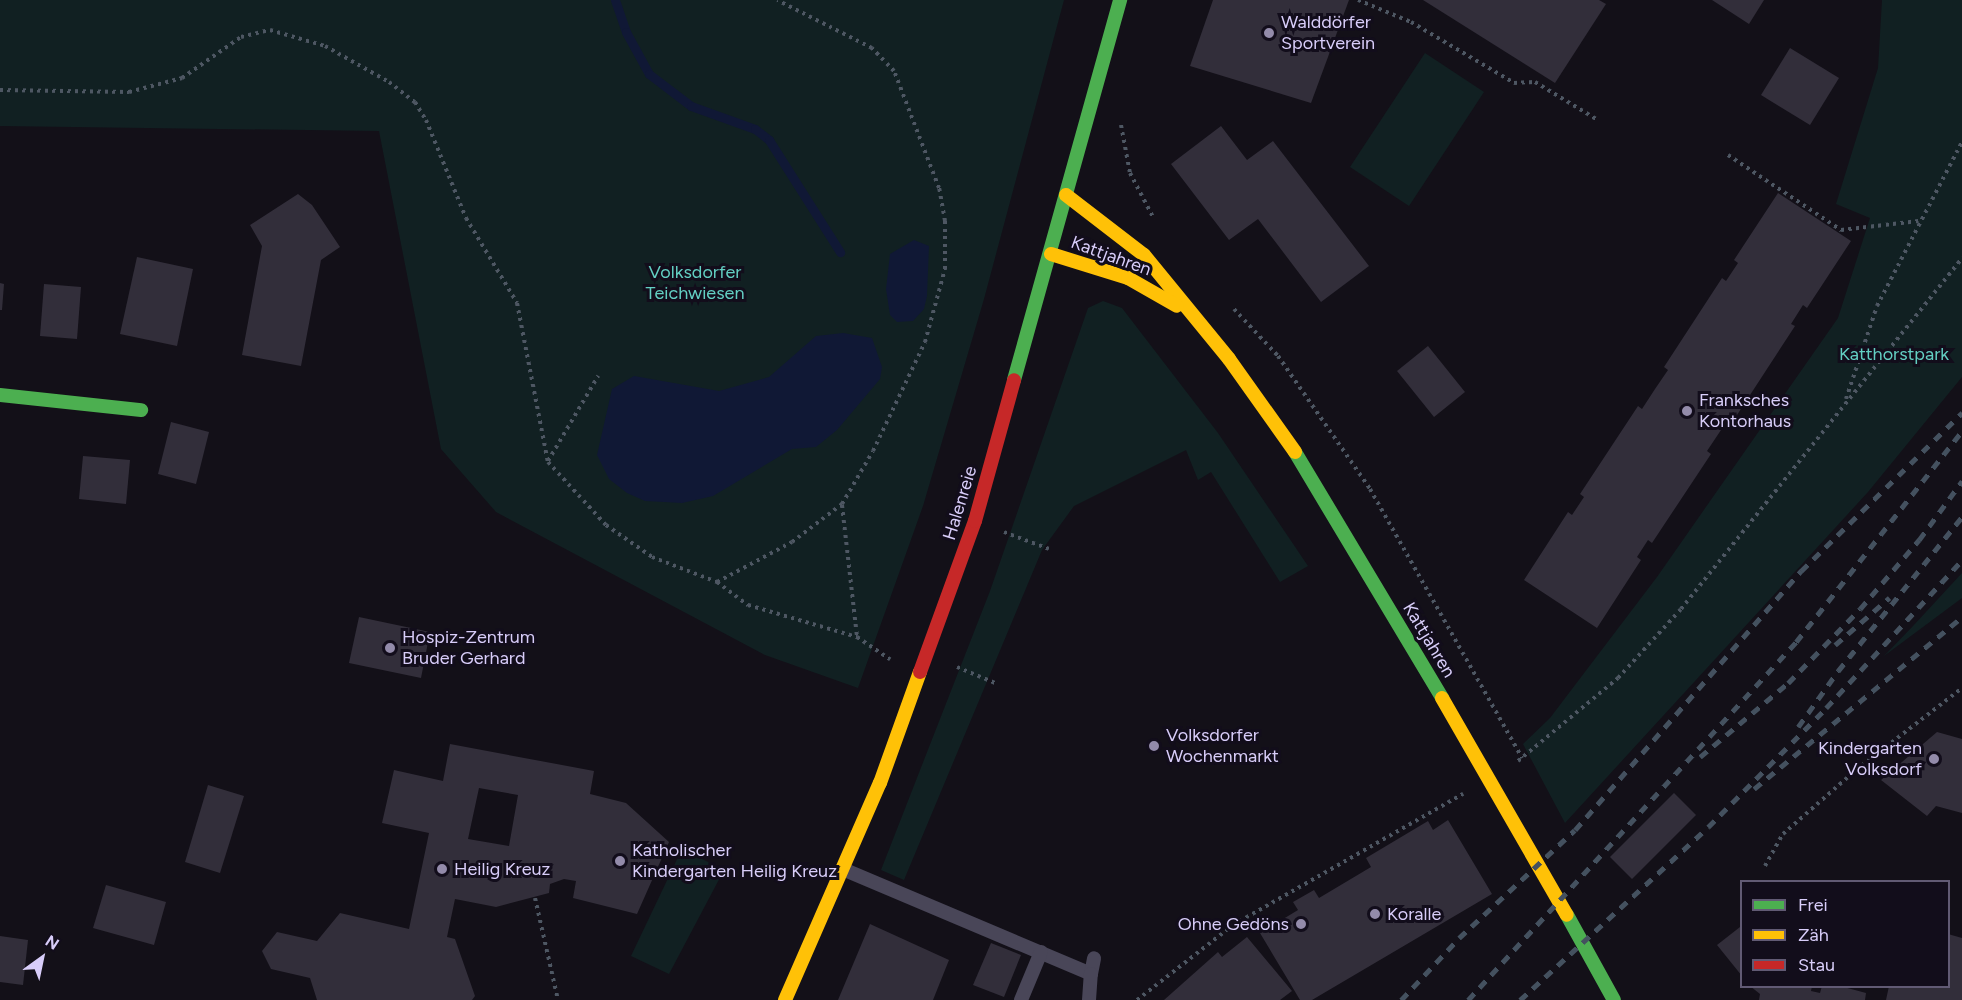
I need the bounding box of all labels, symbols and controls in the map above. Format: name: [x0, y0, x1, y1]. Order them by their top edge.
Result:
place label: Walddörfer Sportverein: [1281, 12, 1375, 54]
marker: Walddörfer Sportverein: [1262, 26, 1276, 40]
street label: Kattjahren: [1068, 232, 1154, 280]
park label: Volksdorfer Teichwiesen: [646, 262, 744, 304]
park label: Katthorstpark: [1839, 343, 1949, 365]
place label: Franksches Kontorhaus: [1699, 390, 1791, 432]
marker: Franksches Kontorhaus: [1680, 404, 1694, 418]
street label: Halenreie: [938, 463, 982, 543]
street label: Kattjahren: [1398, 599, 1460, 681]
place label: Hospiz-Zentrum Bruder Gerhard: [402, 627, 535, 670]
marker: Hospiz-Zentrum Bruder Gerhard: [383, 641, 397, 655]
place label: Volksdorfer Wochenmarkt: [1166, 725, 1279, 768]
place label: Kindergarten Volksdorf: [1818, 738, 1922, 780]
marker: Volksdorfer Wochenmarkt: [1147, 739, 1161, 753]
marker: Kindergarten Volksdorf: [1927, 752, 1941, 766]
place label: Katholischer Kindergarten Heilig Kreuz: [632, 840, 837, 882]
marker: Katholischer Kindergarten Heilig Kreuz: [613, 854, 627, 868]
place label: Heilig Kreuz: [454, 858, 550, 880]
marker: Heilig Kreuz: [435, 862, 449, 876]
legend: [1740, 880, 1950, 988]
text: Frei: [1798, 894, 1828, 916]
place label: Koralle: [1387, 903, 1441, 925]
marker: Koralle: [1368, 907, 1382, 921]
place label: Ohne Gedöns: [1178, 913, 1289, 935]
marker: Ohne Gedöns: [1294, 917, 1308, 931]
text: Zäh: [1798, 924, 1829, 946]
north arrow: [12, 928, 72, 988]
text: N: [42, 931, 62, 954]
text: Stau: [1798, 954, 1835, 976]

